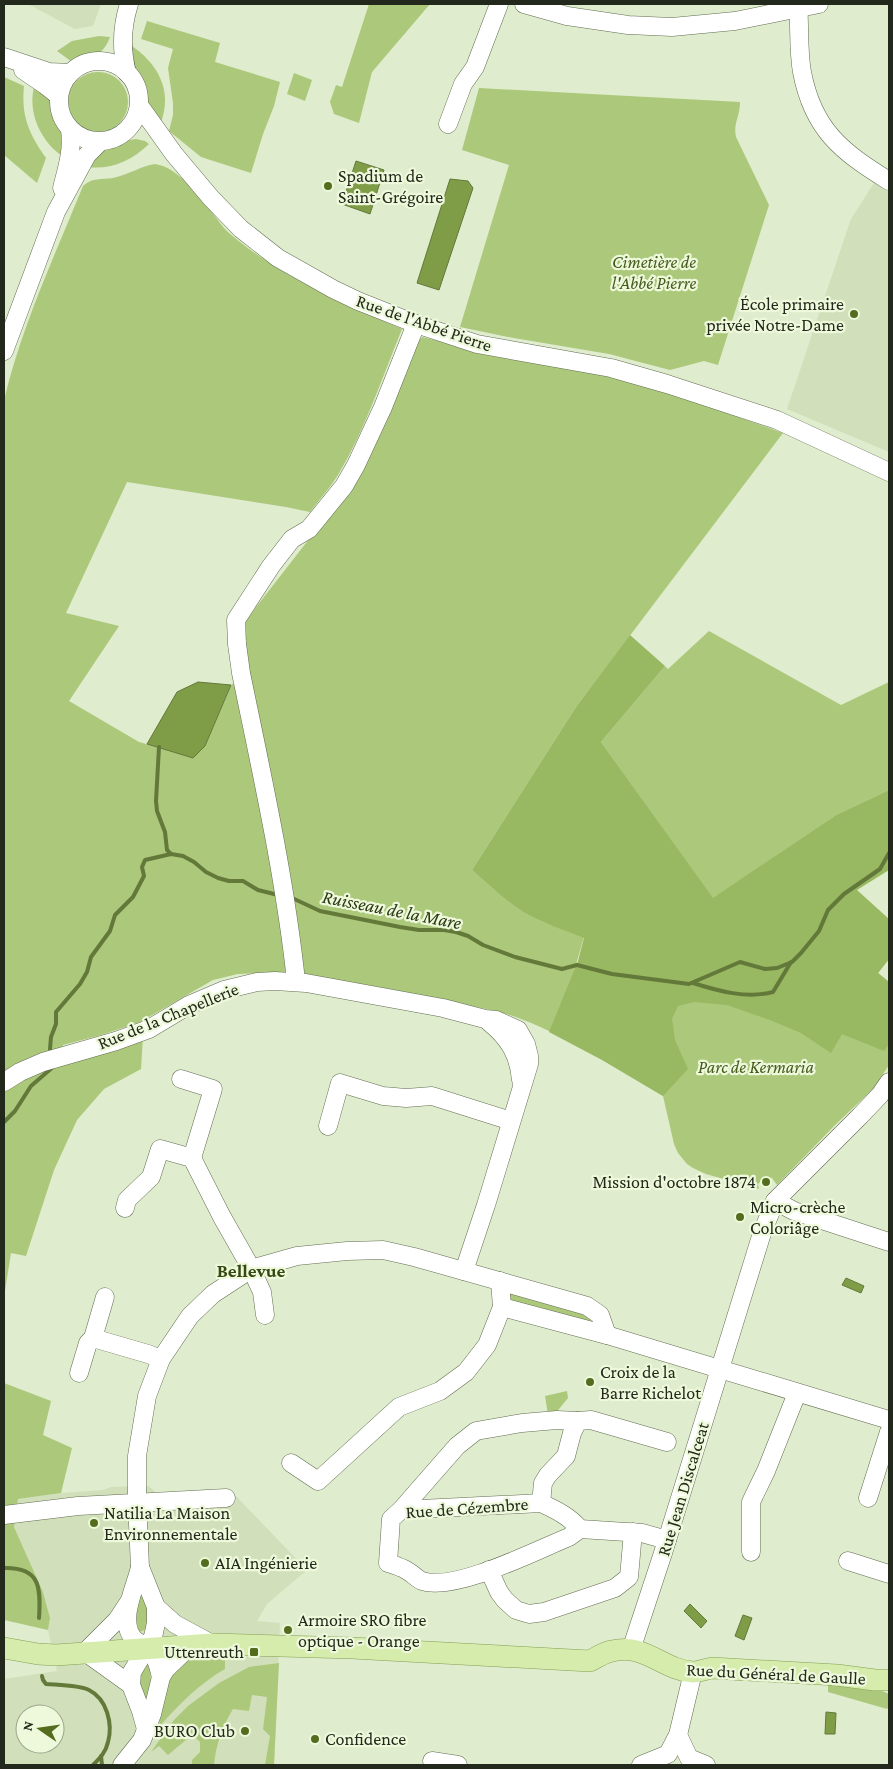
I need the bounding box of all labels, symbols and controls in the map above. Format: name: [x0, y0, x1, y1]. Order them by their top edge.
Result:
place label: Spadium de Saint-Grégoire: [338, 166, 443, 207]
marker: Spadium de Saint-Grégoire: [322, 180, 334, 192]
park label: Cimetière de l'Abbé Pierre: [612, 252, 696, 293]
street label: Rue de l'Abbé Pierre: [354, 290, 494, 356]
place label: École primaire privée Notre-Dame: [706, 294, 844, 335]
marker: École primaire privée Notre-Dame: [848, 308, 860, 320]
water label: Ruisseau de la Mare: [321, 886, 463, 933]
street label: Rue de la Chapellerie: [95, 979, 241, 1053]
park label: Parc de Kermaria: [698, 1057, 814, 1077]
place label: Mission d'octobre 1874: [592, 1172, 756, 1192]
marker: Mission d'octobre 1874: [760, 1176, 772, 1188]
place label: Micro-crèche Coloriâge: [750, 1197, 846, 1238]
marker: Micro-crèche Coloriâge: [734, 1211, 746, 1223]
district label: Bellevue: [217, 1260, 286, 1281]
place label: Croix de la Barre Richelot: [600, 1362, 702, 1403]
marker: Croix de la Barre Richelot: [584, 1376, 596, 1388]
street label: Rue Jean Discalceat: [653, 1419, 713, 1558]
street label: Rue de Cézembre: [405, 1494, 529, 1522]
place label: Natilia La Maison Environnementale: [104, 1503, 238, 1544]
marker: Natilia La Maison Environnementale: [88, 1517, 100, 1529]
place label: AIA Ingénierie: [215, 1553, 317, 1573]
marker: AIA Ingénierie: [199, 1557, 211, 1569]
place label: Armoire SRO fibre optique - Orange: [298, 1610, 427, 1651]
marker: Armoire SRO fibre optique - Orange: [282, 1624, 294, 1636]
place label: Uttenreuth: [164, 1642, 244, 1662]
marker: Uttenreuth: [248, 1646, 260, 1658]
street label: Rue du Général de Gaulle: [686, 1659, 866, 1689]
north arrow: [15, 1704, 65, 1754]
text: N: [18, 1719, 36, 1733]
place label: BURO Club: [154, 1721, 235, 1741]
marker: BURO Club: [239, 1725, 251, 1737]
place label: Confidence: [325, 1729, 406, 1749]
marker: Confidence: [309, 1733, 321, 1745]

